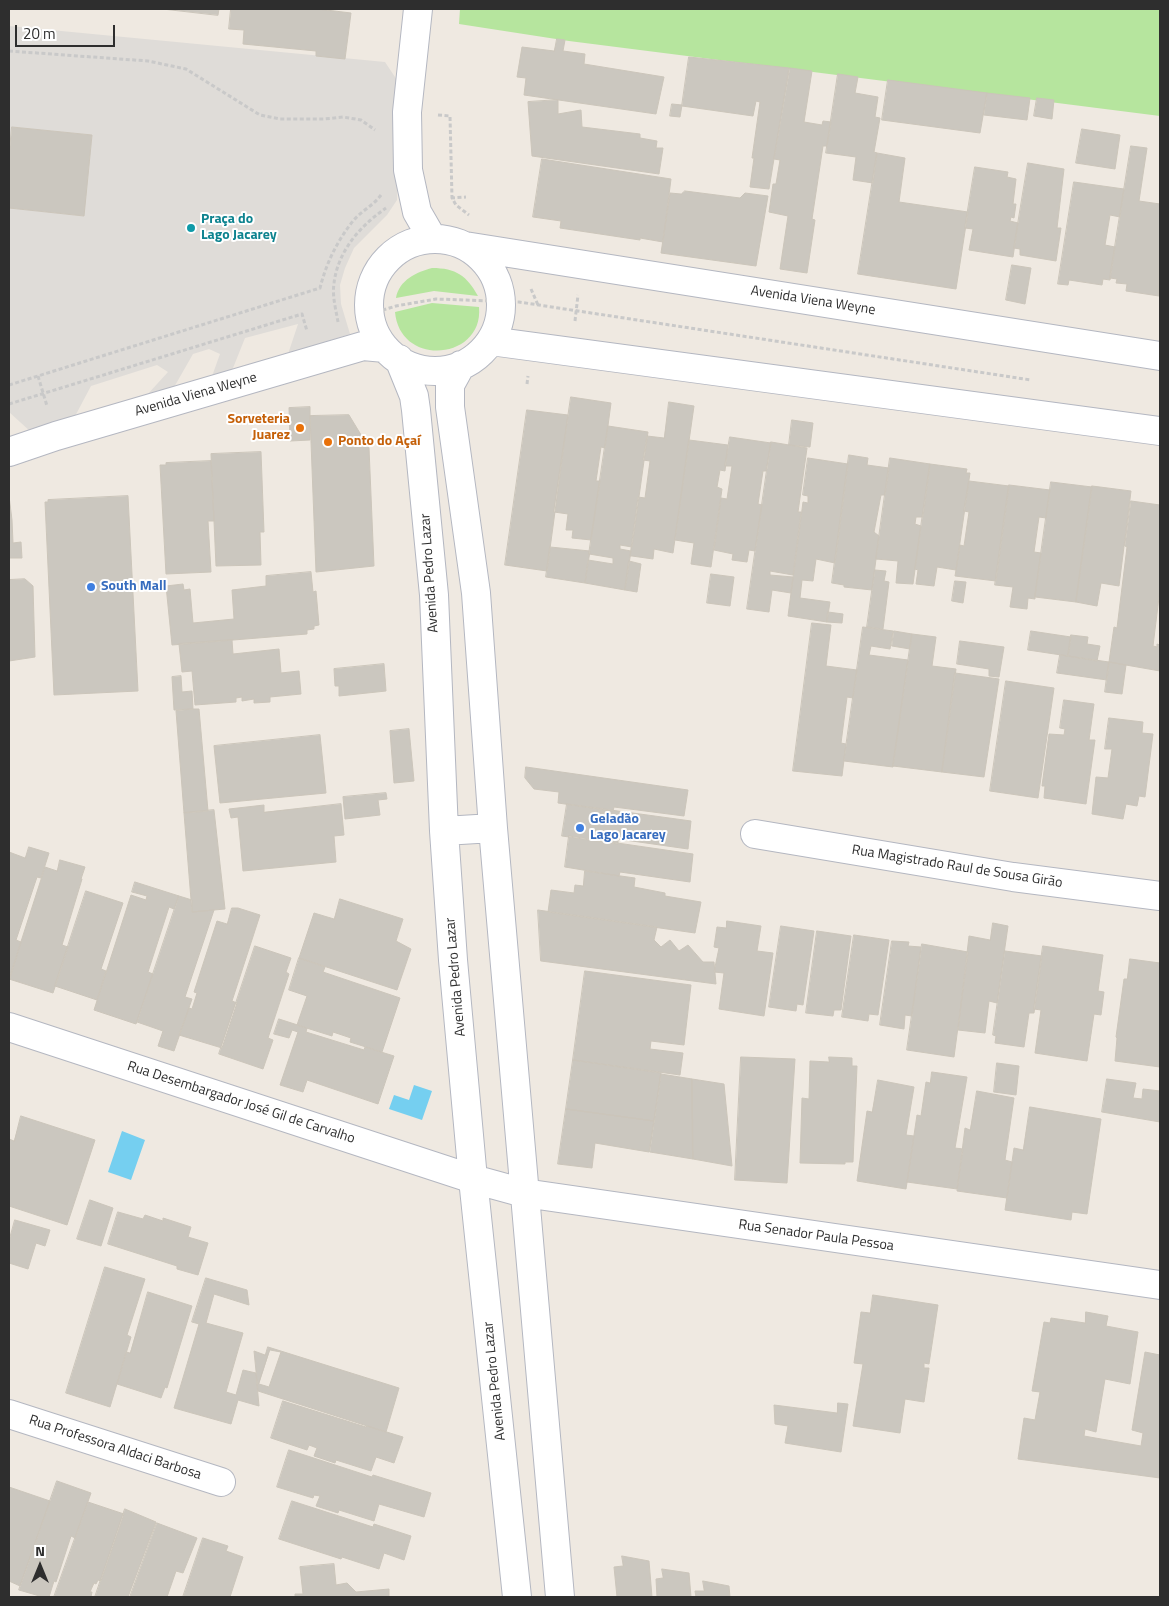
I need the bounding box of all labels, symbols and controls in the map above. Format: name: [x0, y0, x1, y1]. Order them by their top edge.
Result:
scale bar: [18, 15, 118, 47]
text: 20 m: [23, 22, 56, 45]
place label: Praça do Lago Jacarey: [201, 212, 277, 244]
marker: Praça do Lago Jacarey: [185, 222, 197, 234]
street label: Avenida Viena Weyne: [749, 283, 877, 319]
street label: Avenida Viena Weyne: [133, 370, 259, 420]
place label: Sorveteria Juarez: [228, 412, 290, 444]
marker: Sorveteria Juarez: [294, 422, 306, 434]
place label: Ponto do Açaí: [338, 434, 421, 450]
marker: Ponto do Açaí: [322, 436, 334, 448]
street label: Avenida Pedro Lazar: [417, 513, 443, 633]
place label: South Mall: [101, 579, 166, 595]
marker: South Mall: [85, 581, 97, 593]
place label: Geladão Lago Jacarey: [590, 812, 666, 844]
marker: Geladão Lago Jacarey: [574, 822, 586, 834]
street label: Rua Magistrado Raul de Sousa Girão: [850, 842, 1064, 892]
street label: Avenida Pedro Lazar: [442, 917, 470, 1037]
street label: Rua Desembargador José Gil de Carvalho: [125, 1058, 357, 1148]
street label: Rua Senador Paula Pessoa: [737, 1217, 895, 1255]
street label: Avenida Pedro Lazar: [480, 1321, 510, 1441]
street label: Rua Professora Aldaci Barbosa: [27, 1412, 203, 1484]
text: N: [35, 1540, 45, 1561]
north arrow: [15, 1541, 65, 1591]

